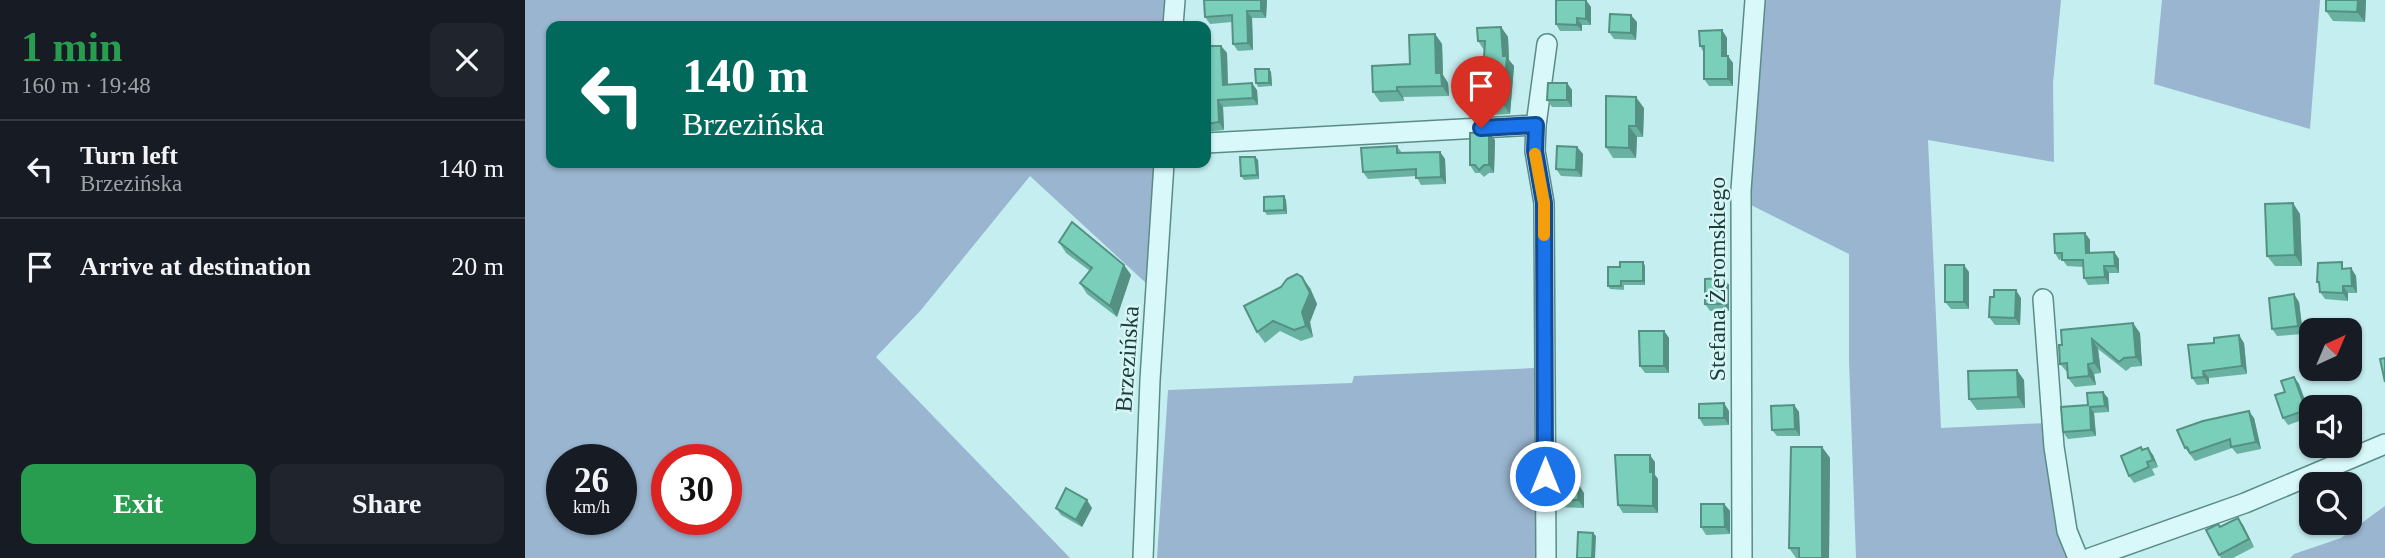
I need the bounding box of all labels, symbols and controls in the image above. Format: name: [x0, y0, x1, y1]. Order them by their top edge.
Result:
button: close: [430, 23, 504, 97]
text: 1 min: [21, 24, 123, 70]
text: 140 m: [682, 48, 809, 103]
icon: left: [567, 49, 658, 140]
pin: [1451, 56, 1511, 128]
icon: arrive: [1462, 67, 1500, 105]
text: 160 m · 19:48: [21, 73, 151, 98]
text: Brzezińska: [682, 106, 824, 142]
text: Turn left: [80, 141, 178, 170]
icon: left: [21, 150, 59, 188]
text: 140 m: [438, 154, 504, 183]
text: Brzezińska: [80, 171, 182, 196]
street label: Stefana Żeromskiego: [1704, 177, 1730, 381]
icon: arrive: [21, 248, 59, 286]
text: Arrive at destination: [80, 252, 311, 281]
text: 20 m: [451, 252, 504, 281]
street label: Brzezińska: [1110, 305, 1144, 413]
north arrow: [2299, 318, 2363, 382]
map controls: [2299, 318, 2362, 535]
button: sound: [2299, 395, 2362, 458]
position arrow: [1508, 439, 1582, 513]
speed limit sign: 30: [651, 444, 742, 535]
text: 26: [574, 461, 609, 500]
button: Exit: [21, 464, 256, 544]
button: Share: [270, 464, 504, 544]
button: search: [2299, 472, 2362, 535]
text: km/h: [573, 497, 610, 517]

